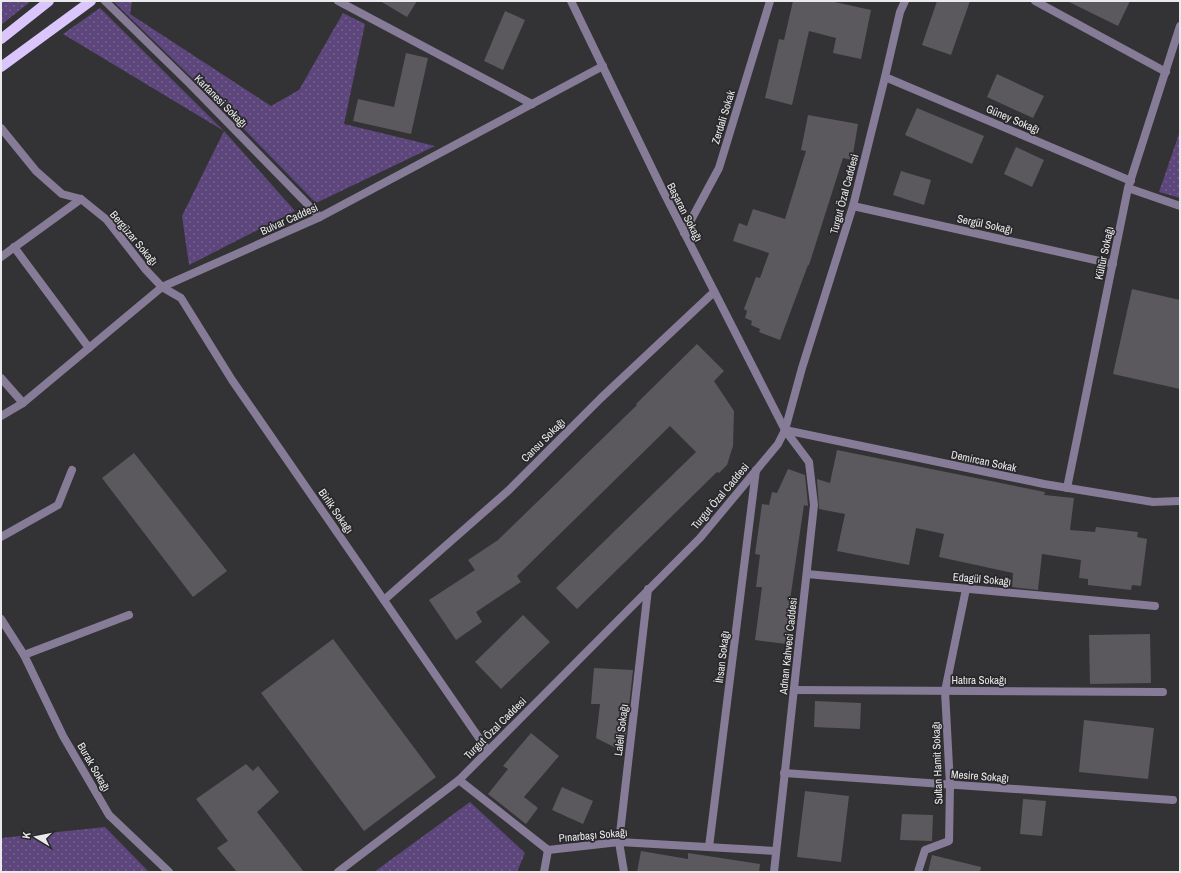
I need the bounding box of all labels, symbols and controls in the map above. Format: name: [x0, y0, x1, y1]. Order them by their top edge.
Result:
street label: Kartanesi Sokağı: [192, 72, 250, 130]
street label: Zerdali Sokak: [708, 88, 738, 146]
street label: Güney Sokağı: [984, 101, 1042, 137]
street label: Turgut Özal Caddesi: [827, 152, 861, 236]
street label: Başaran Sokağı: [664, 180, 706, 244]
street label: Bulvar Caddesi: [258, 200, 320, 238]
street label: Bergüzar Sokağı: [107, 208, 161, 268]
street label: Sergül Sokağı: [956, 211, 1014, 237]
street label: Kültür Sokağı: [1092, 225, 1116, 281]
street label: Cansu Sokağı: [518, 415, 568, 465]
street label: Demircan Sokak: [950, 447, 1019, 475]
street label: Turgut Özal Caddesi: [688, 460, 752, 532]
street label: Birlik Sokağı: [316, 486, 356, 536]
street label: Edagül Sokağı: [952, 569, 1012, 589]
street label: Adnan Kahveci Caddesi: [776, 597, 800, 696]
street label: İhsan Sokağı: [712, 630, 732, 684]
street label: Hatıra Sokağı: [951, 673, 1007, 687]
street label: Turgut Özal Caddesi: [461, 694, 529, 762]
street label: Laleli Sokağı: [611, 703, 631, 757]
street label: Sultan Hamit Sokağı: [929, 721, 945, 805]
street label: Burak Sokağı: [74, 740, 114, 794]
street label: Mesire Sokağı: [950, 767, 1010, 785]
north arrow: [16, 817, 56, 857]
street label: Pınarbaşı Sokağı: [558, 825, 628, 845]
text: K: [19, 830, 34, 840]

